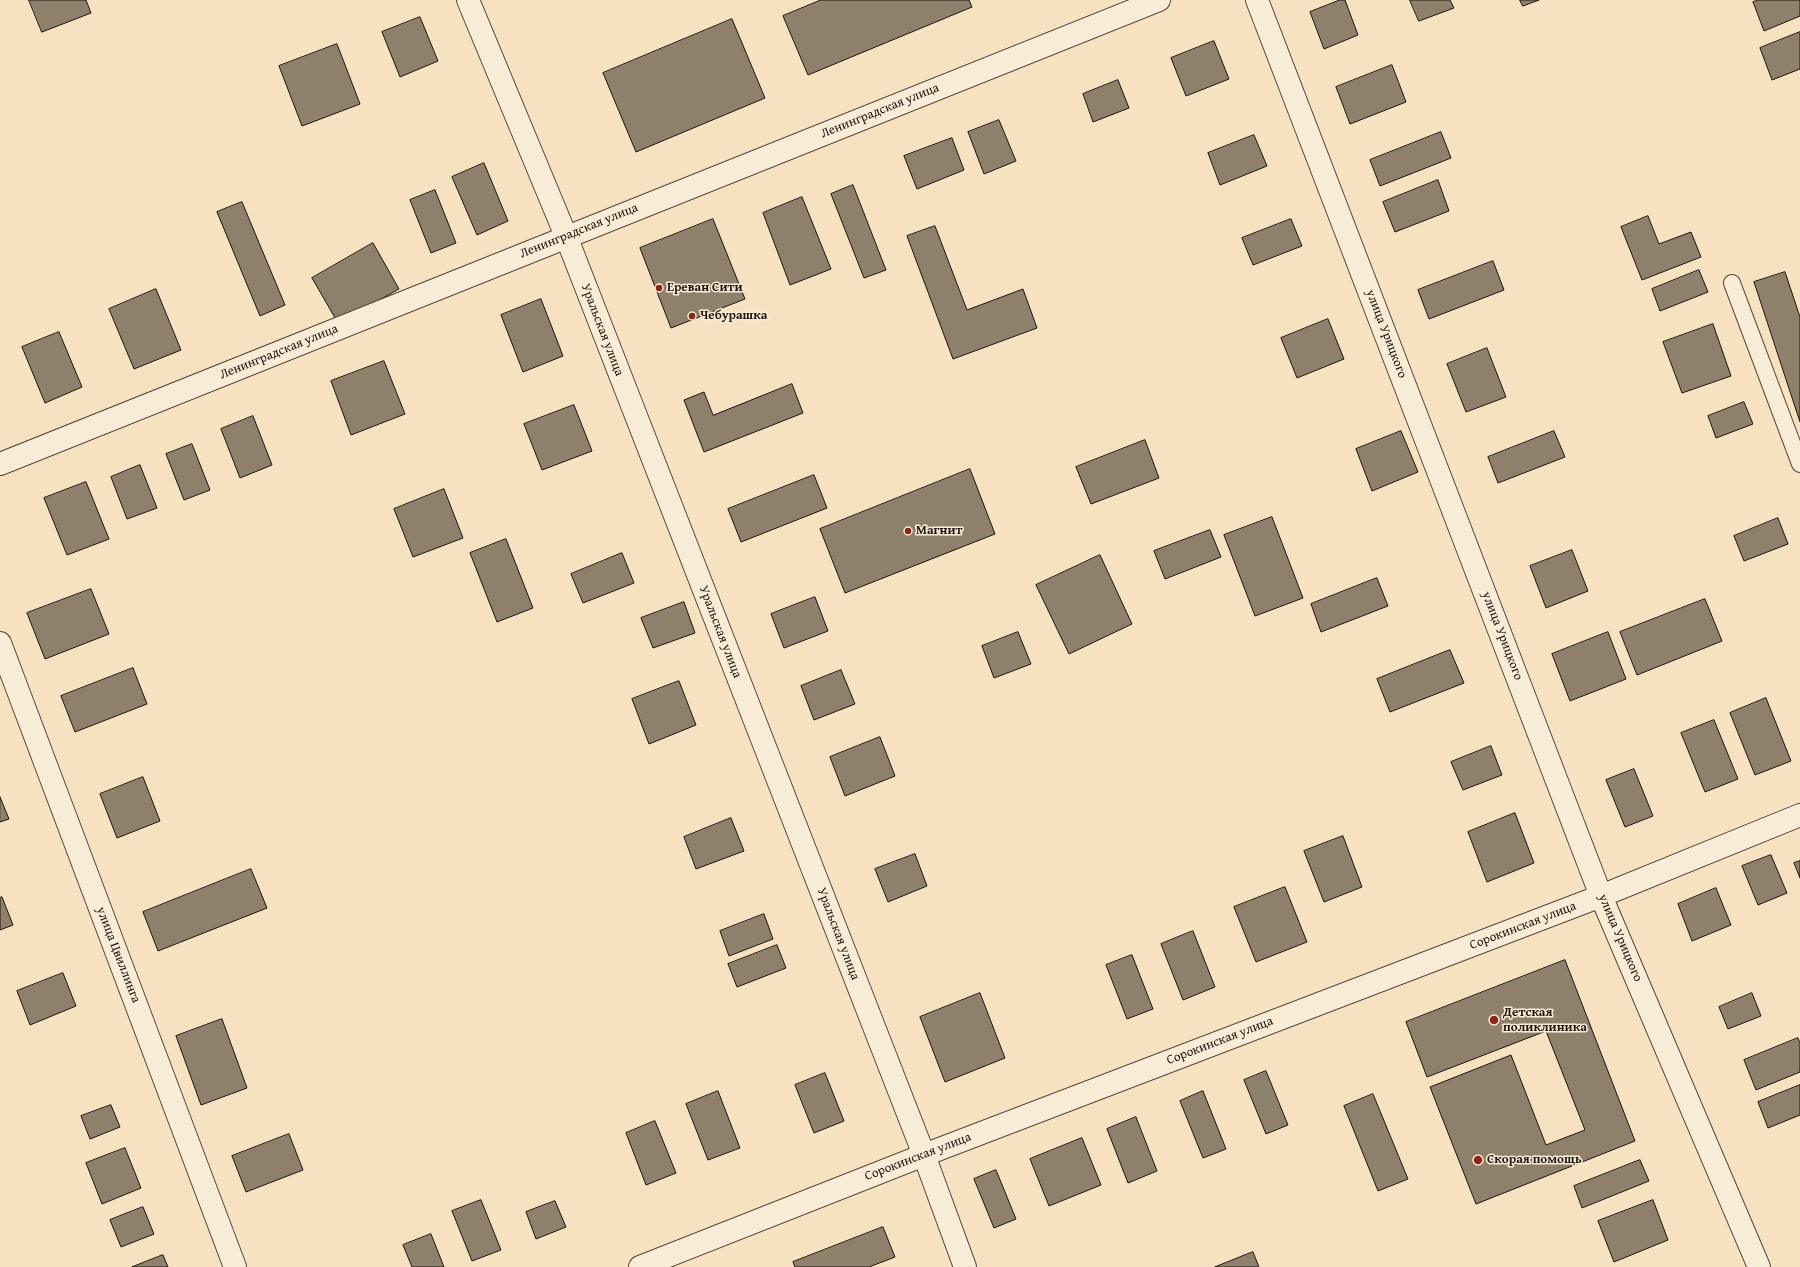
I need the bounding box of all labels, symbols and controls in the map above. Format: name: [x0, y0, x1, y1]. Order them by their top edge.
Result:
street label: Ленинградская улица: [819, 80, 941, 142]
street label: Ленинградская улица: [518, 200, 640, 262]
place label: Ереван Сити: [667, 280, 743, 296]
street label: Уральская улица: [577, 282, 627, 378]
marker: Ереван Сити: [654, 283, 664, 293]
street label: улица Урицкого: [1362, 288, 1410, 380]
place label: Чебурашка: [700, 308, 767, 324]
marker: Чебурашка: [687, 311, 697, 321]
street label: Ленинградская улица: [218, 321, 340, 383]
place label: Магнит: [916, 523, 962, 539]
marker: Магнит: [903, 526, 913, 536]
street label: Уральская улица: [695, 584, 745, 680]
street label: улица Урицкого: [1478, 590, 1526, 682]
street label: Уральская улица: [813, 886, 863, 982]
street label: улица Урицкого: [1595, 892, 1645, 984]
street label: Сорокинская улица: [1468, 899, 1578, 953]
street label: улица Цвиллинга: [93, 905, 143, 1005]
place label: Детская поликлиника: [1503, 1005, 1587, 1036]
street label: Сорокинская улица: [1165, 1014, 1275, 1068]
marker: Детская поликлиника: [1488, 1014, 1500, 1026]
street label: Сорокинская улица: [863, 1130, 973, 1184]
place label: Скорая помощь: [1487, 1152, 1582, 1168]
marker: Скорая помощь: [1472, 1154, 1484, 1166]

